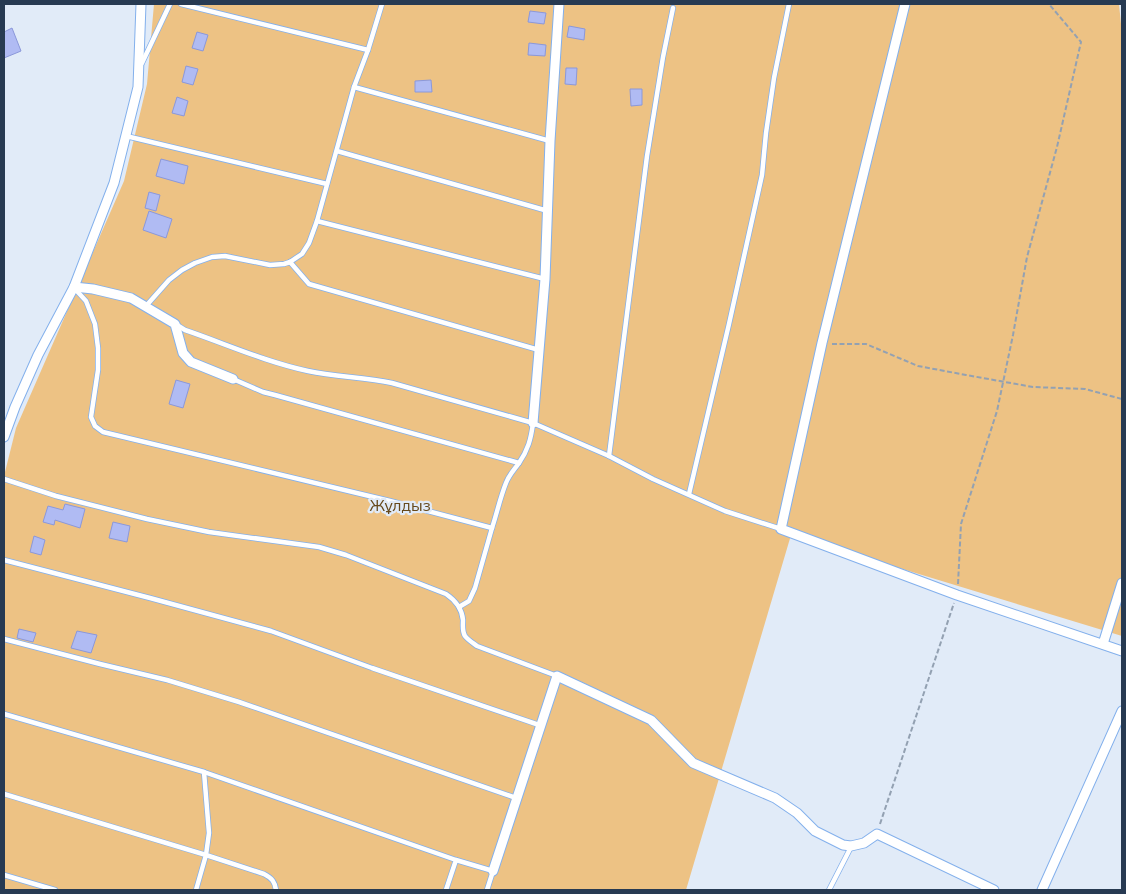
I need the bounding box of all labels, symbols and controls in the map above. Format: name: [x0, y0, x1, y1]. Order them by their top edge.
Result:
park label: Жұлдыз: [369, 495, 431, 517]

